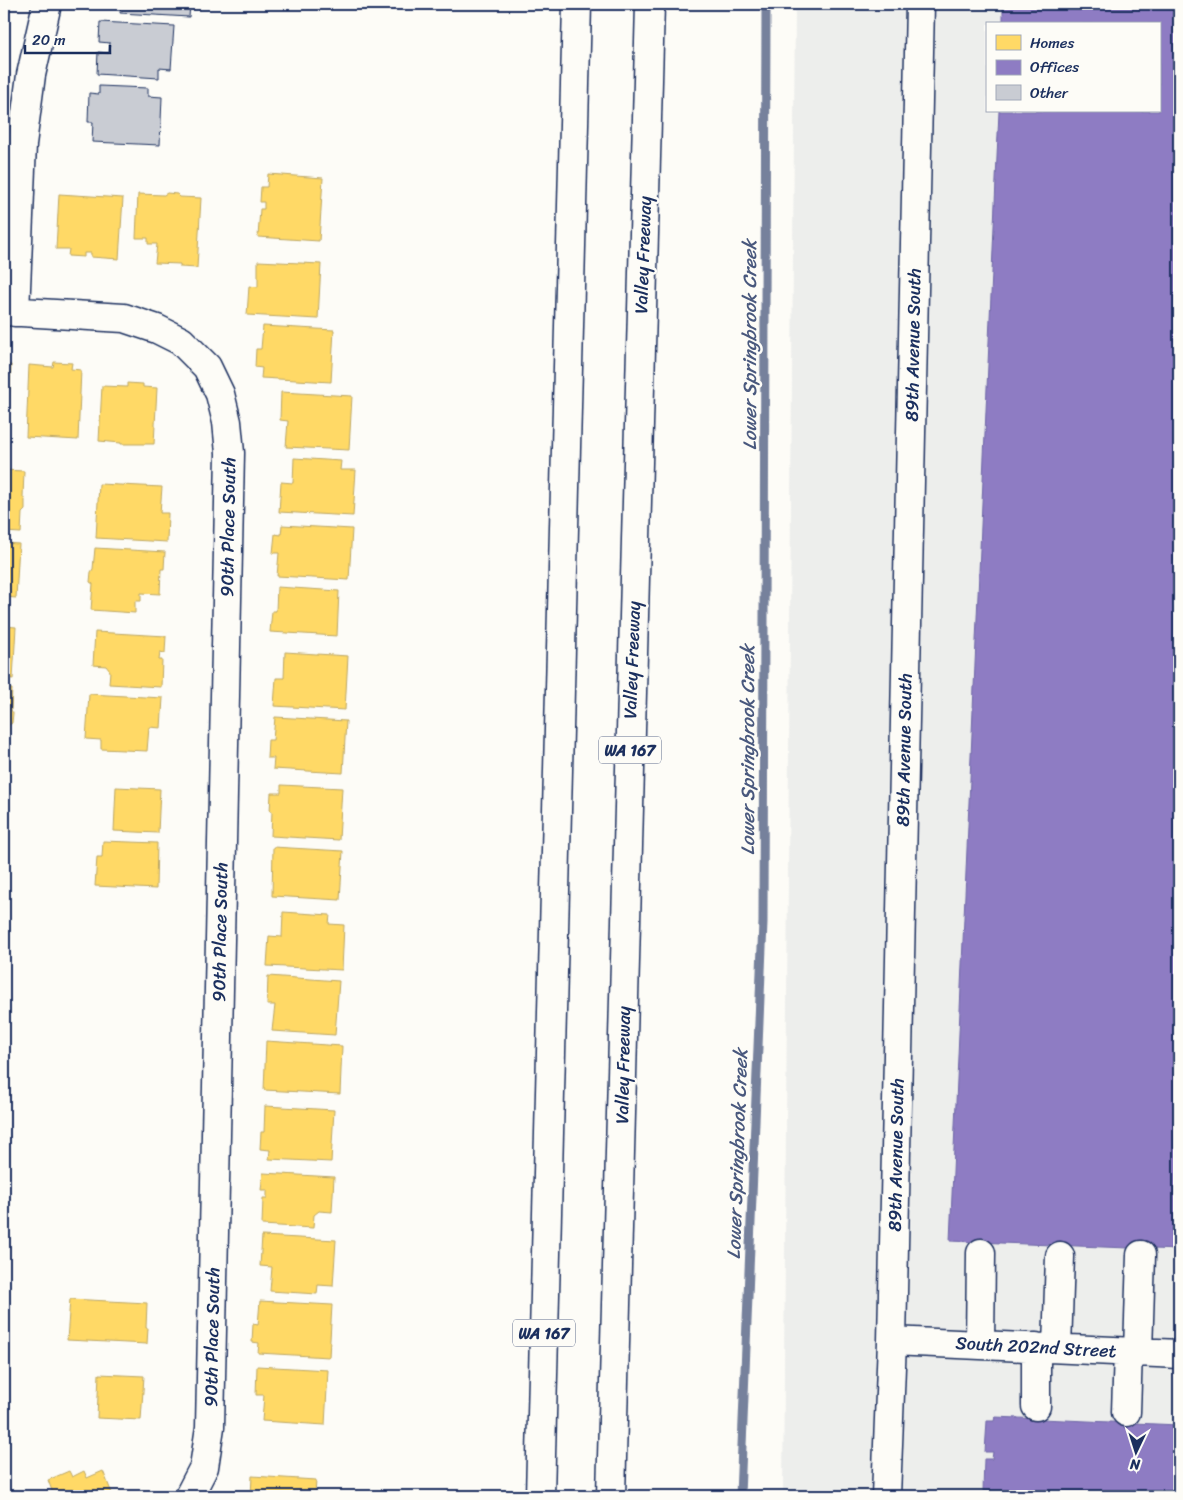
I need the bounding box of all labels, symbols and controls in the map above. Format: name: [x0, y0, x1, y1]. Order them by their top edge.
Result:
scale bar: [25, 22, 110, 54]
legend: [986, 22, 1160, 112]
text: 20 m: [32, 27, 66, 53]
text: Homes: [1030, 30, 1074, 56]
text: Offices: [1030, 54, 1079, 80]
text: Other: [1030, 80, 1069, 106]
street label: Valley Freeway: [625, 195, 661, 314]
water label: Lower Springbrook Creek: [733, 237, 766, 450]
street label: 89th Avenue South: [896, 268, 930, 422]
street label: 90th Place South: [211, 457, 245, 597]
street label: Valley Freeway: [614, 600, 650, 719]
water label: Lower Springbrook Creek: [731, 642, 764, 855]
street label: 89th Avenue South: [887, 673, 921, 827]
road number: WA 167: [599, 736, 661, 764]
street label: 90th Place South: [203, 862, 237, 1002]
street label: Valley Freeway: [606, 1005, 640, 1124]
water label: Lower Springbrook Creek: [717, 1046, 757, 1260]
street label: 89th Avenue South: [879, 1078, 913, 1232]
street label: 90th Place South: [195, 1267, 229, 1407]
road number: WA 167: [513, 1320, 575, 1346]
street label: South 202nd Street: [955, 1327, 1117, 1367]
north arrow: [1110, 1428, 1160, 1478]
text: N: [1129, 1452, 1142, 1477]

